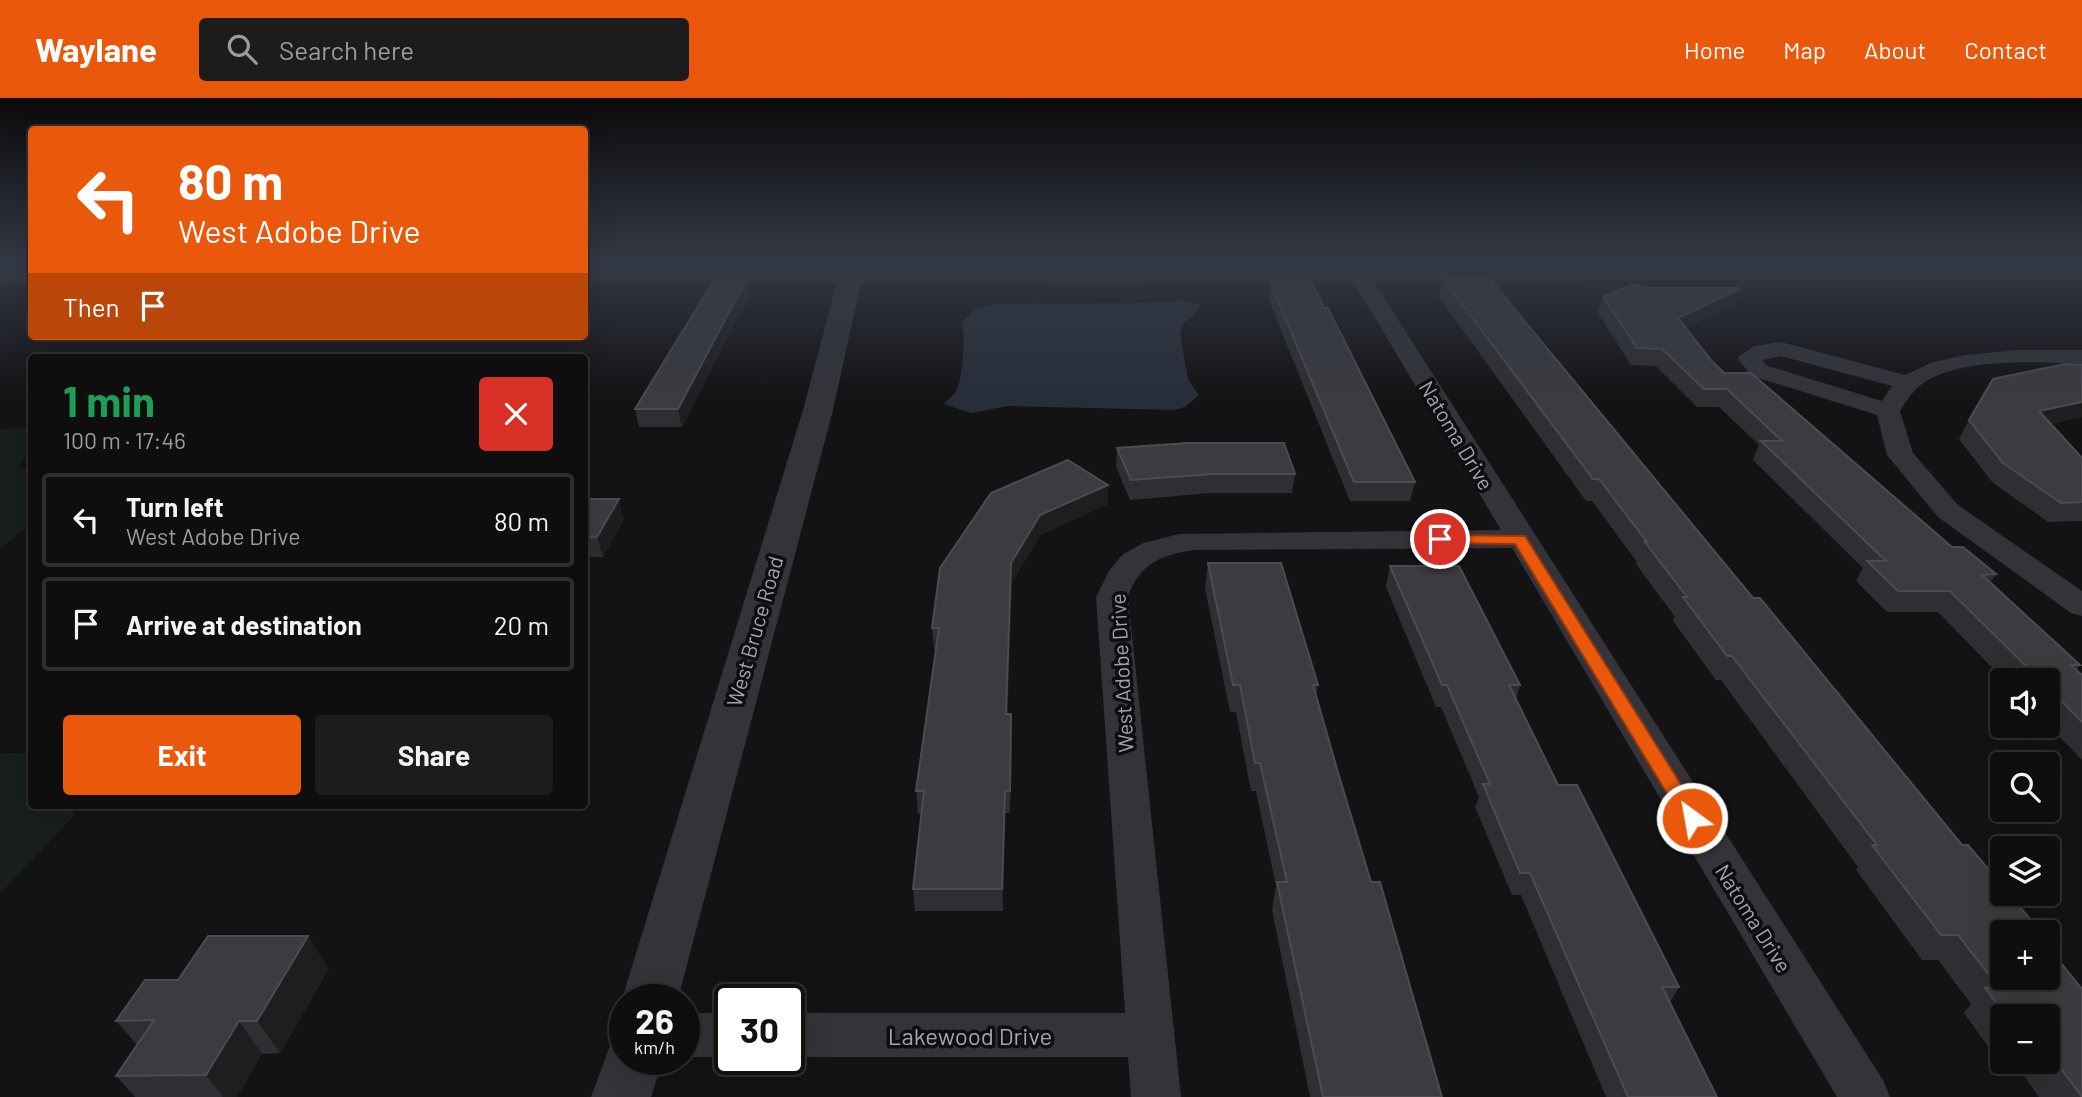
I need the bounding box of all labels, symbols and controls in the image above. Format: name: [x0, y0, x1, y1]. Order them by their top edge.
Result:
search box: [199, 18, 689, 81]
text: Waylane: [35, 29, 157, 69]
icon: search: [223, 30, 261, 68]
text: Search here: [279, 34, 414, 65]
text: Home: [1684, 35, 1745, 64]
text: Map: [1783, 35, 1826, 64]
text: About: [1864, 35, 1926, 64]
text: Contact: [1964, 35, 2047, 64]
text: 80 m: [178, 151, 283, 210]
icon: left: [63, 154, 154, 245]
text: West Adobe Drive: [178, 211, 421, 249]
icon: arrive: [134, 287, 172, 325]
text: Then: [63, 291, 120, 322]
text: 1 min: [63, 375, 155, 425]
street label: Natoma Drive: [1415, 376, 1499, 494]
button: close: [479, 377, 553, 451]
text: 100 m · 17:46: [63, 426, 186, 454]
text: Turn left: [126, 491, 224, 522]
icon: left: [67, 501, 105, 539]
text: 80 m: [494, 505, 549, 536]
pin: [1410, 509, 1470, 569]
icon: arrive: [1421, 520, 1459, 558]
text: West Adobe Drive: [126, 522, 300, 550]
street label: West Bruce Road: [721, 553, 787, 709]
street label: West Adobe Drive: [1104, 593, 1138, 753]
icon: arrive: [67, 605, 105, 643]
text: Arrive at destination: [126, 609, 362, 640]
text: 20 m: [494, 609, 549, 640]
map controls: [1990, 668, 2060, 1074]
button: sound: [1990, 668, 2060, 738]
button: Exit: [63, 715, 301, 795]
button: Share: [315, 715, 553, 795]
button: search: [1990, 752, 2060, 822]
position arrow: [1655, 781, 1729, 855]
button: layers: [1990, 836, 2060, 906]
street label: Natoma Drive: [1711, 859, 1797, 977]
button: +: [1990, 920, 2060, 990]
speed limit sign: 30: [714, 984, 805, 1075]
text: 26: [635, 999, 674, 1041]
button: −: [1990, 1004, 2060, 1074]
street label: Lakewood Drive: [888, 1021, 1052, 1050]
text: km/h: [634, 1036, 675, 1058]

